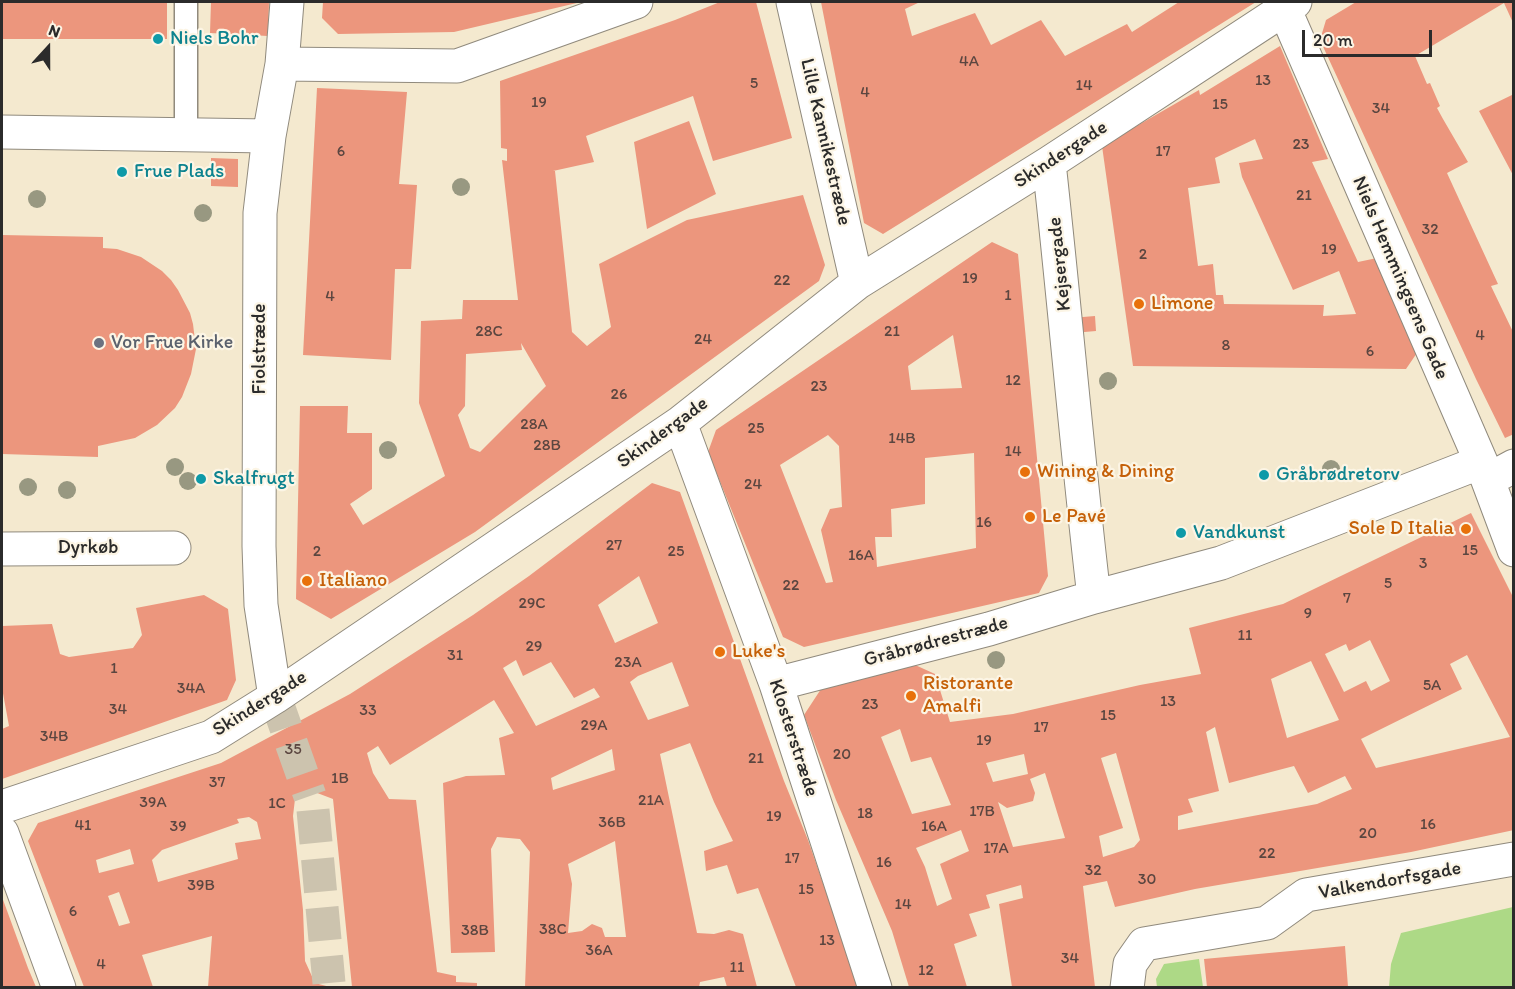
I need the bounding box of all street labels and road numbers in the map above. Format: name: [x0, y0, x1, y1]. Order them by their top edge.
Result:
street label: Lille Kannikestræde: [794, 56, 856, 228]
street label: Skindergade: [1010, 116, 1112, 194]
street label: Niels Hemmingsens Gade: [1346, 173, 1454, 383]
street label: Kejsergade: [1043, 216, 1077, 312]
street label: Fiolstræde: [248, 304, 272, 394]
street label: Skindergade: [613, 392, 713, 474]
street label: Dyrkøb: [57, 536, 119, 560]
street label: Gråbrødrestræde: [861, 611, 1011, 673]
street label: Skindergade: [208, 666, 312, 742]
street label: Klosterstræde: [763, 676, 823, 800]
street label: Valkendorfsgade: [1317, 857, 1463, 905]

